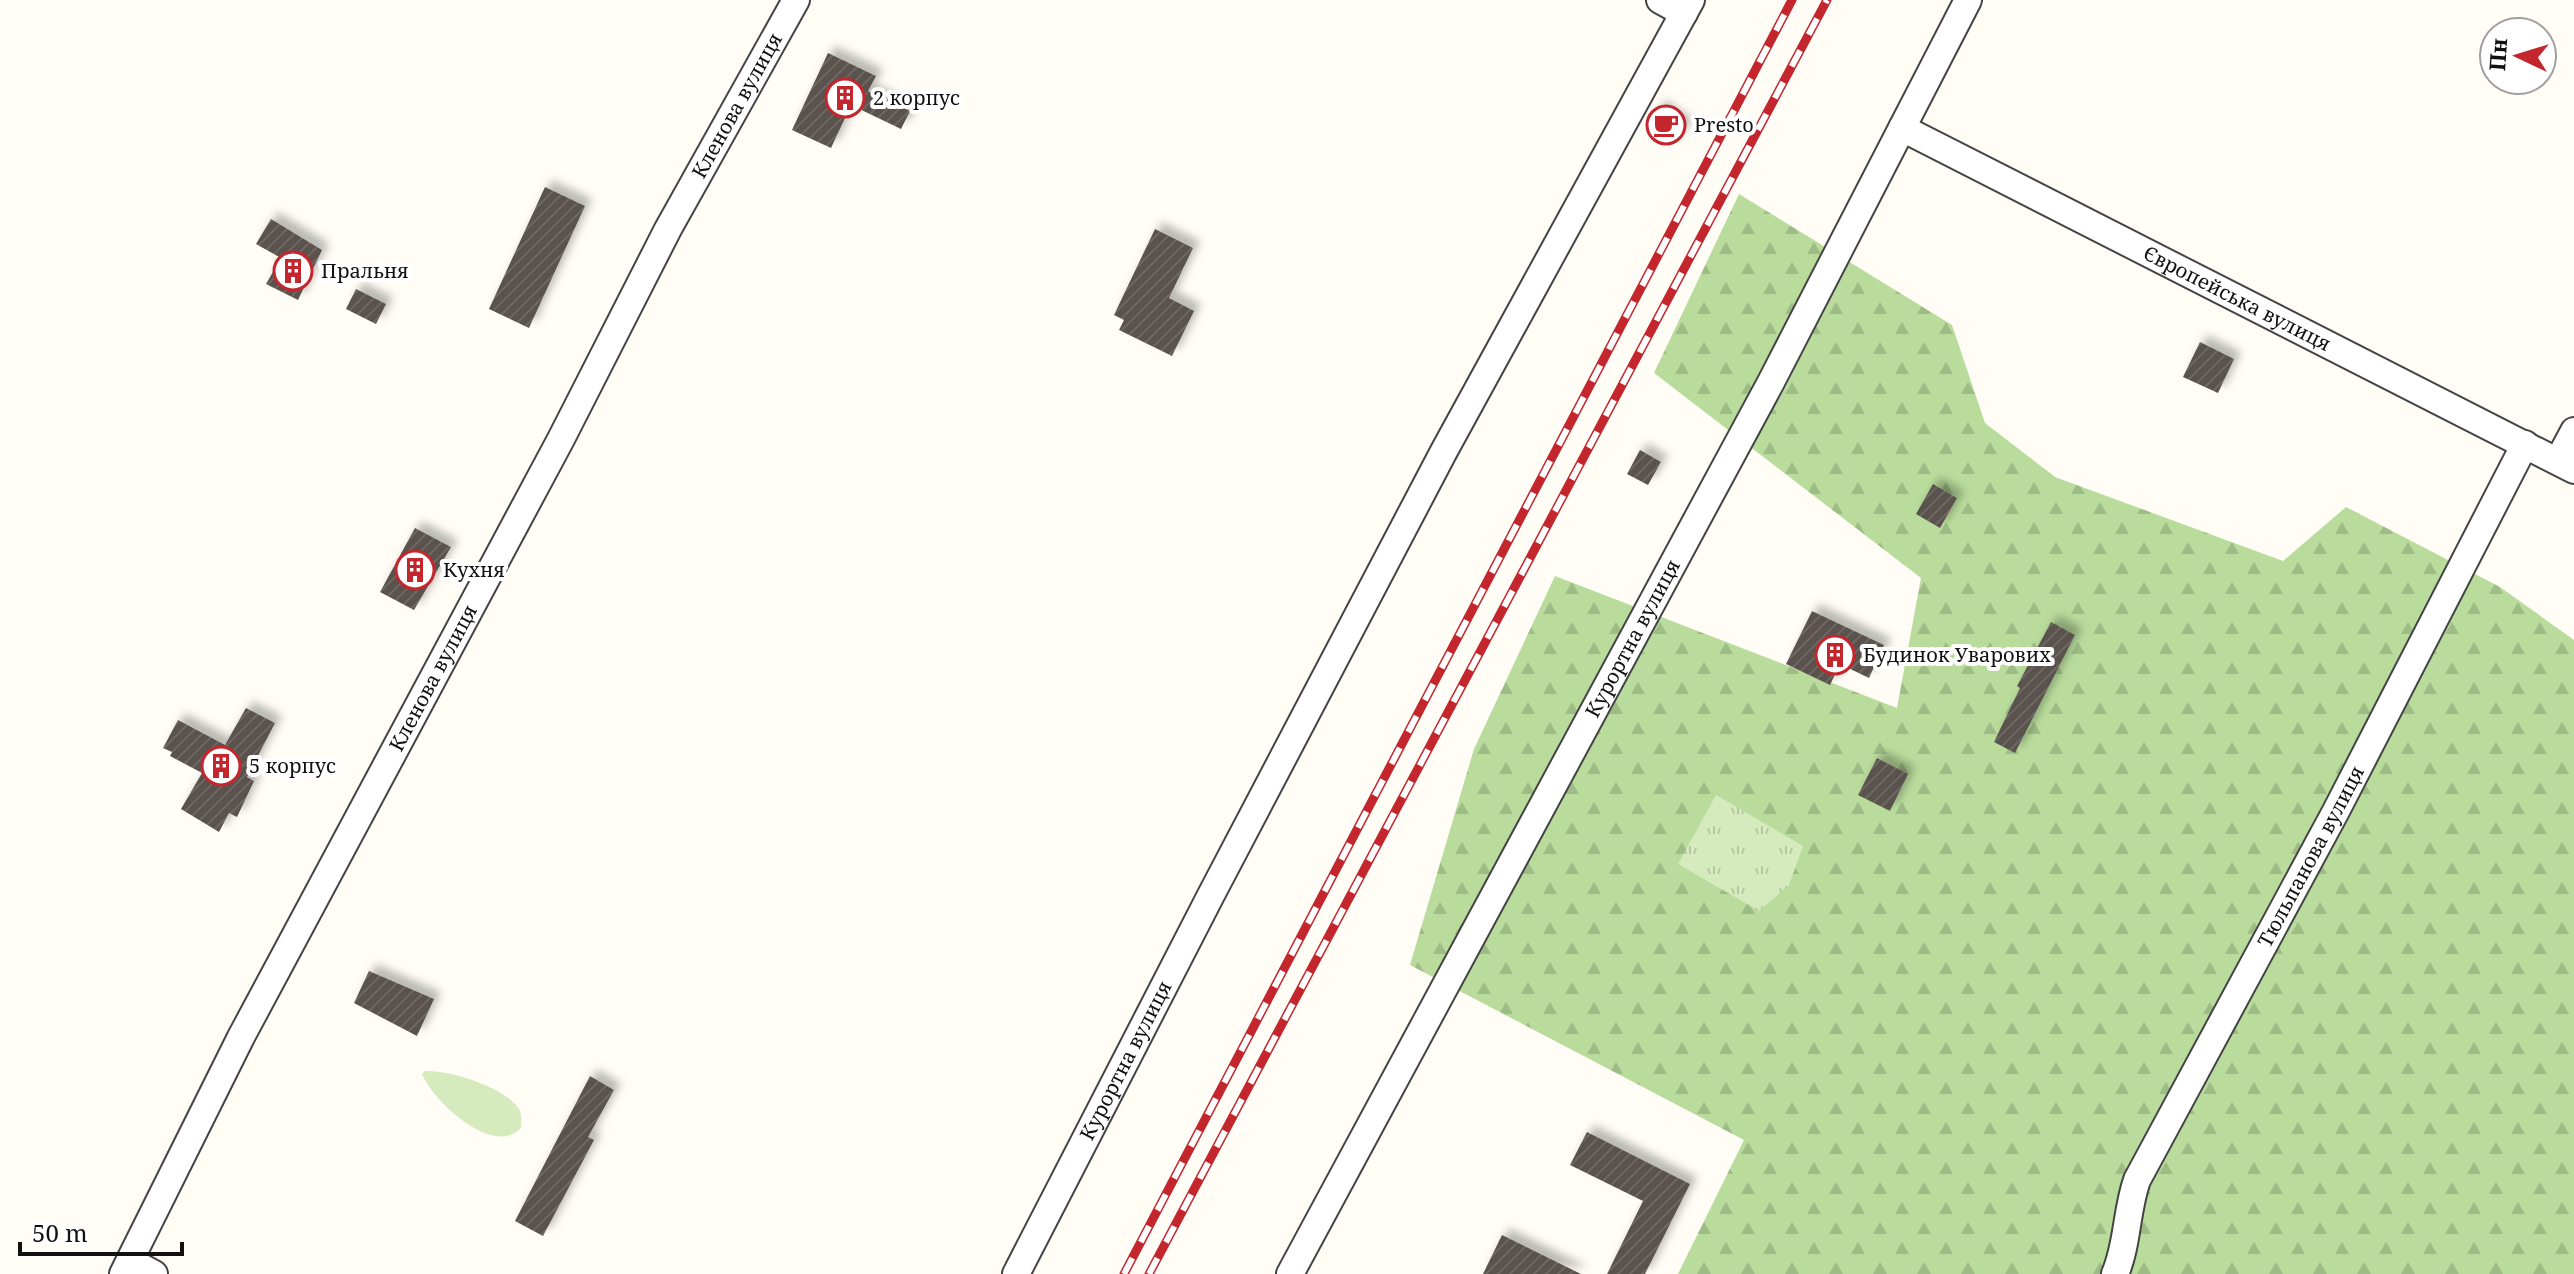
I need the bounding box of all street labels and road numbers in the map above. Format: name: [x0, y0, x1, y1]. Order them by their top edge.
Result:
street label: Кленова вулиця: [685, 28, 788, 183]
street label: Європейська вулиця: [2139, 239, 2336, 357]
street label: Курортна вулиця: [1579, 554, 1686, 722]
street label: Кленова вулиця: [382, 600, 483, 756]
street label: Тюльпанова вулиця: [2251, 761, 2370, 952]
street label: Курортна вулиця: [1073, 976, 1178, 1145]

